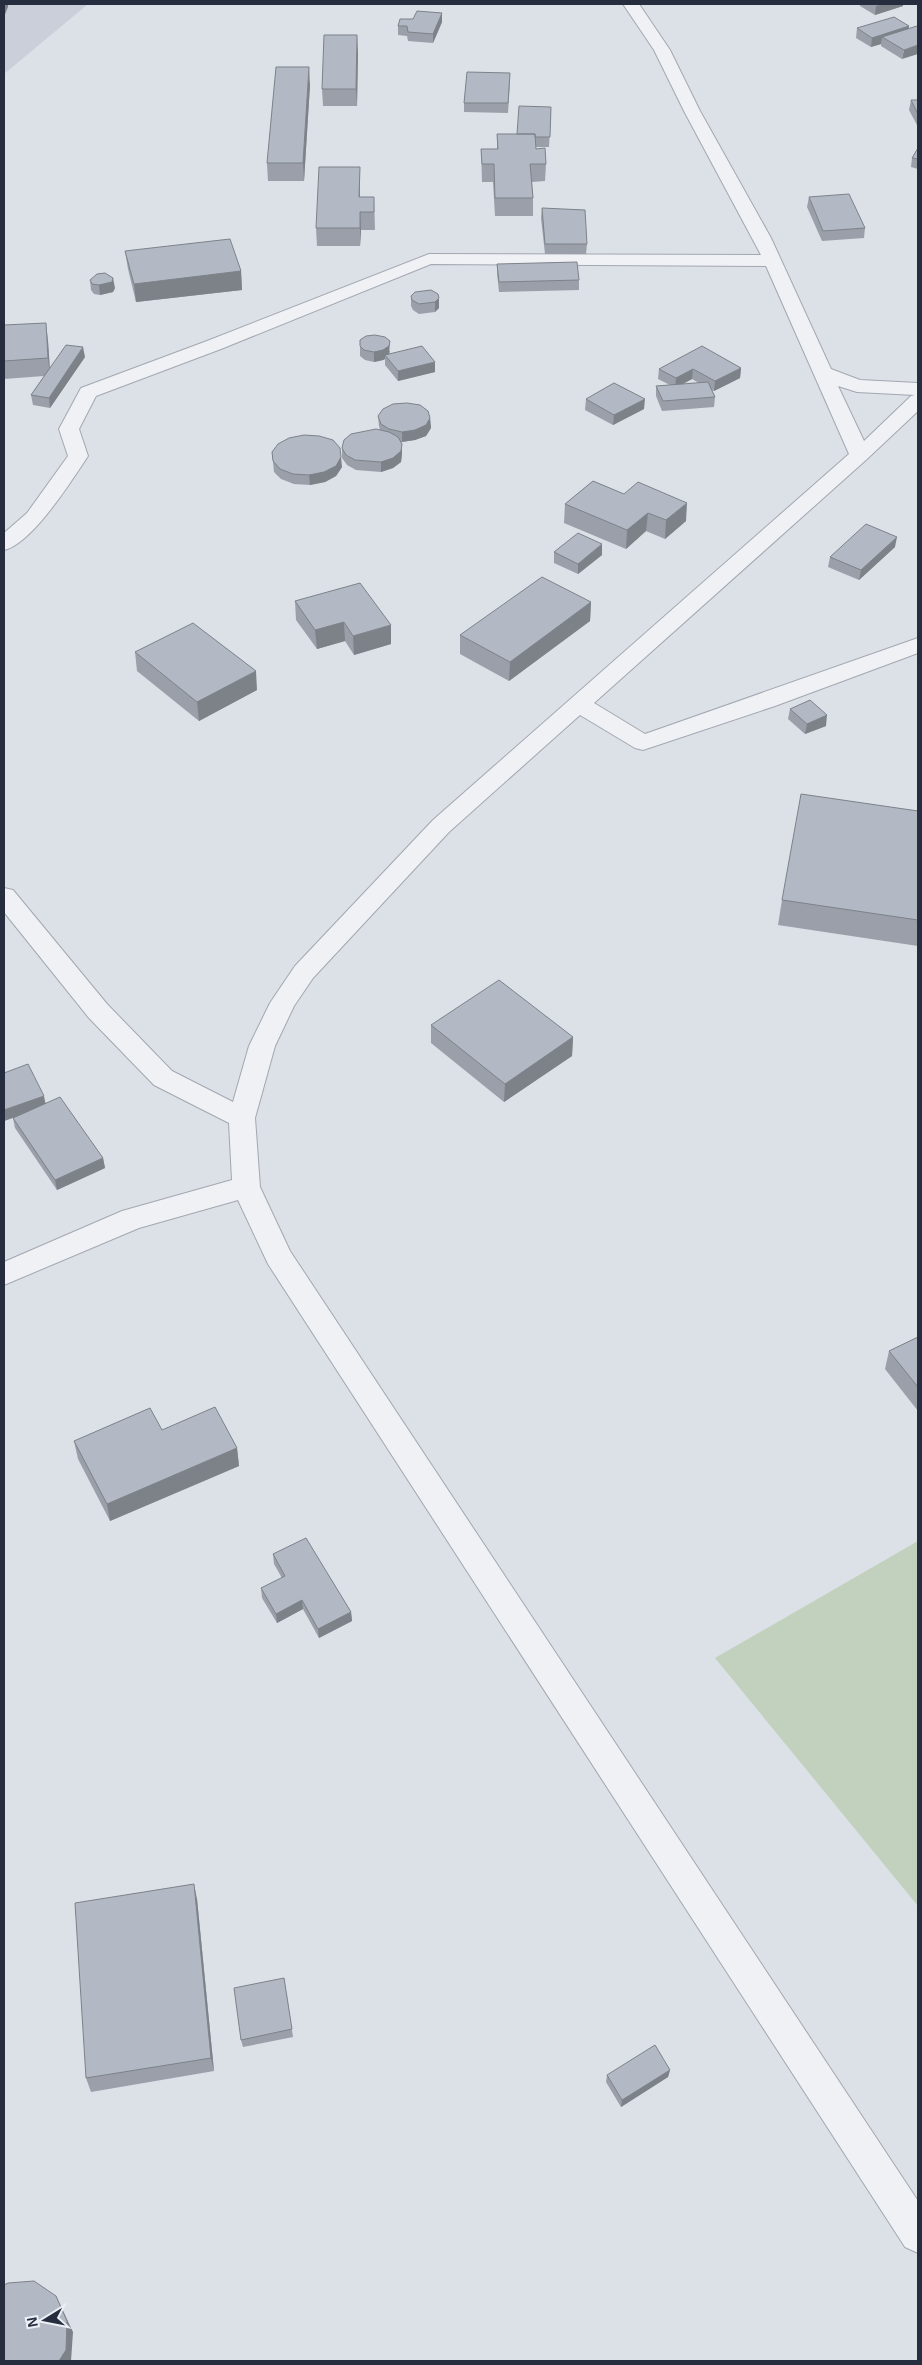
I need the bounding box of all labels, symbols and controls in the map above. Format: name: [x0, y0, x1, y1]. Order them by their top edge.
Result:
north arrow: [20, 2295, 70, 2345]
text: N: [23, 2316, 41, 2329]

